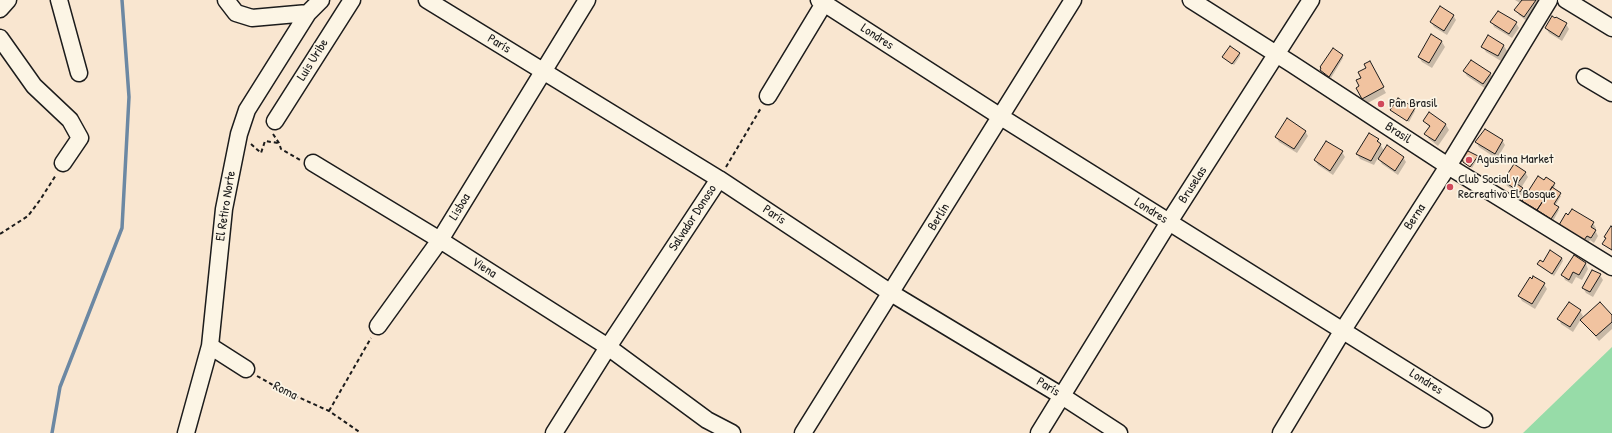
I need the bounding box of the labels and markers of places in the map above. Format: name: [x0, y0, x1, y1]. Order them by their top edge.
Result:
place label: Pan Brasil: [1389, 96, 1437, 112]
marker: Pan Brasil: [1376, 99, 1386, 109]
place label: Agustina Market: [1477, 152, 1554, 168]
marker: Agustina Market: [1464, 155, 1474, 165]
place label: Club Social y Recreativo El Bosque: [1458, 172, 1556, 203]
marker: Club Social y Recreativo El Bosque: [1445, 182, 1455, 192]

